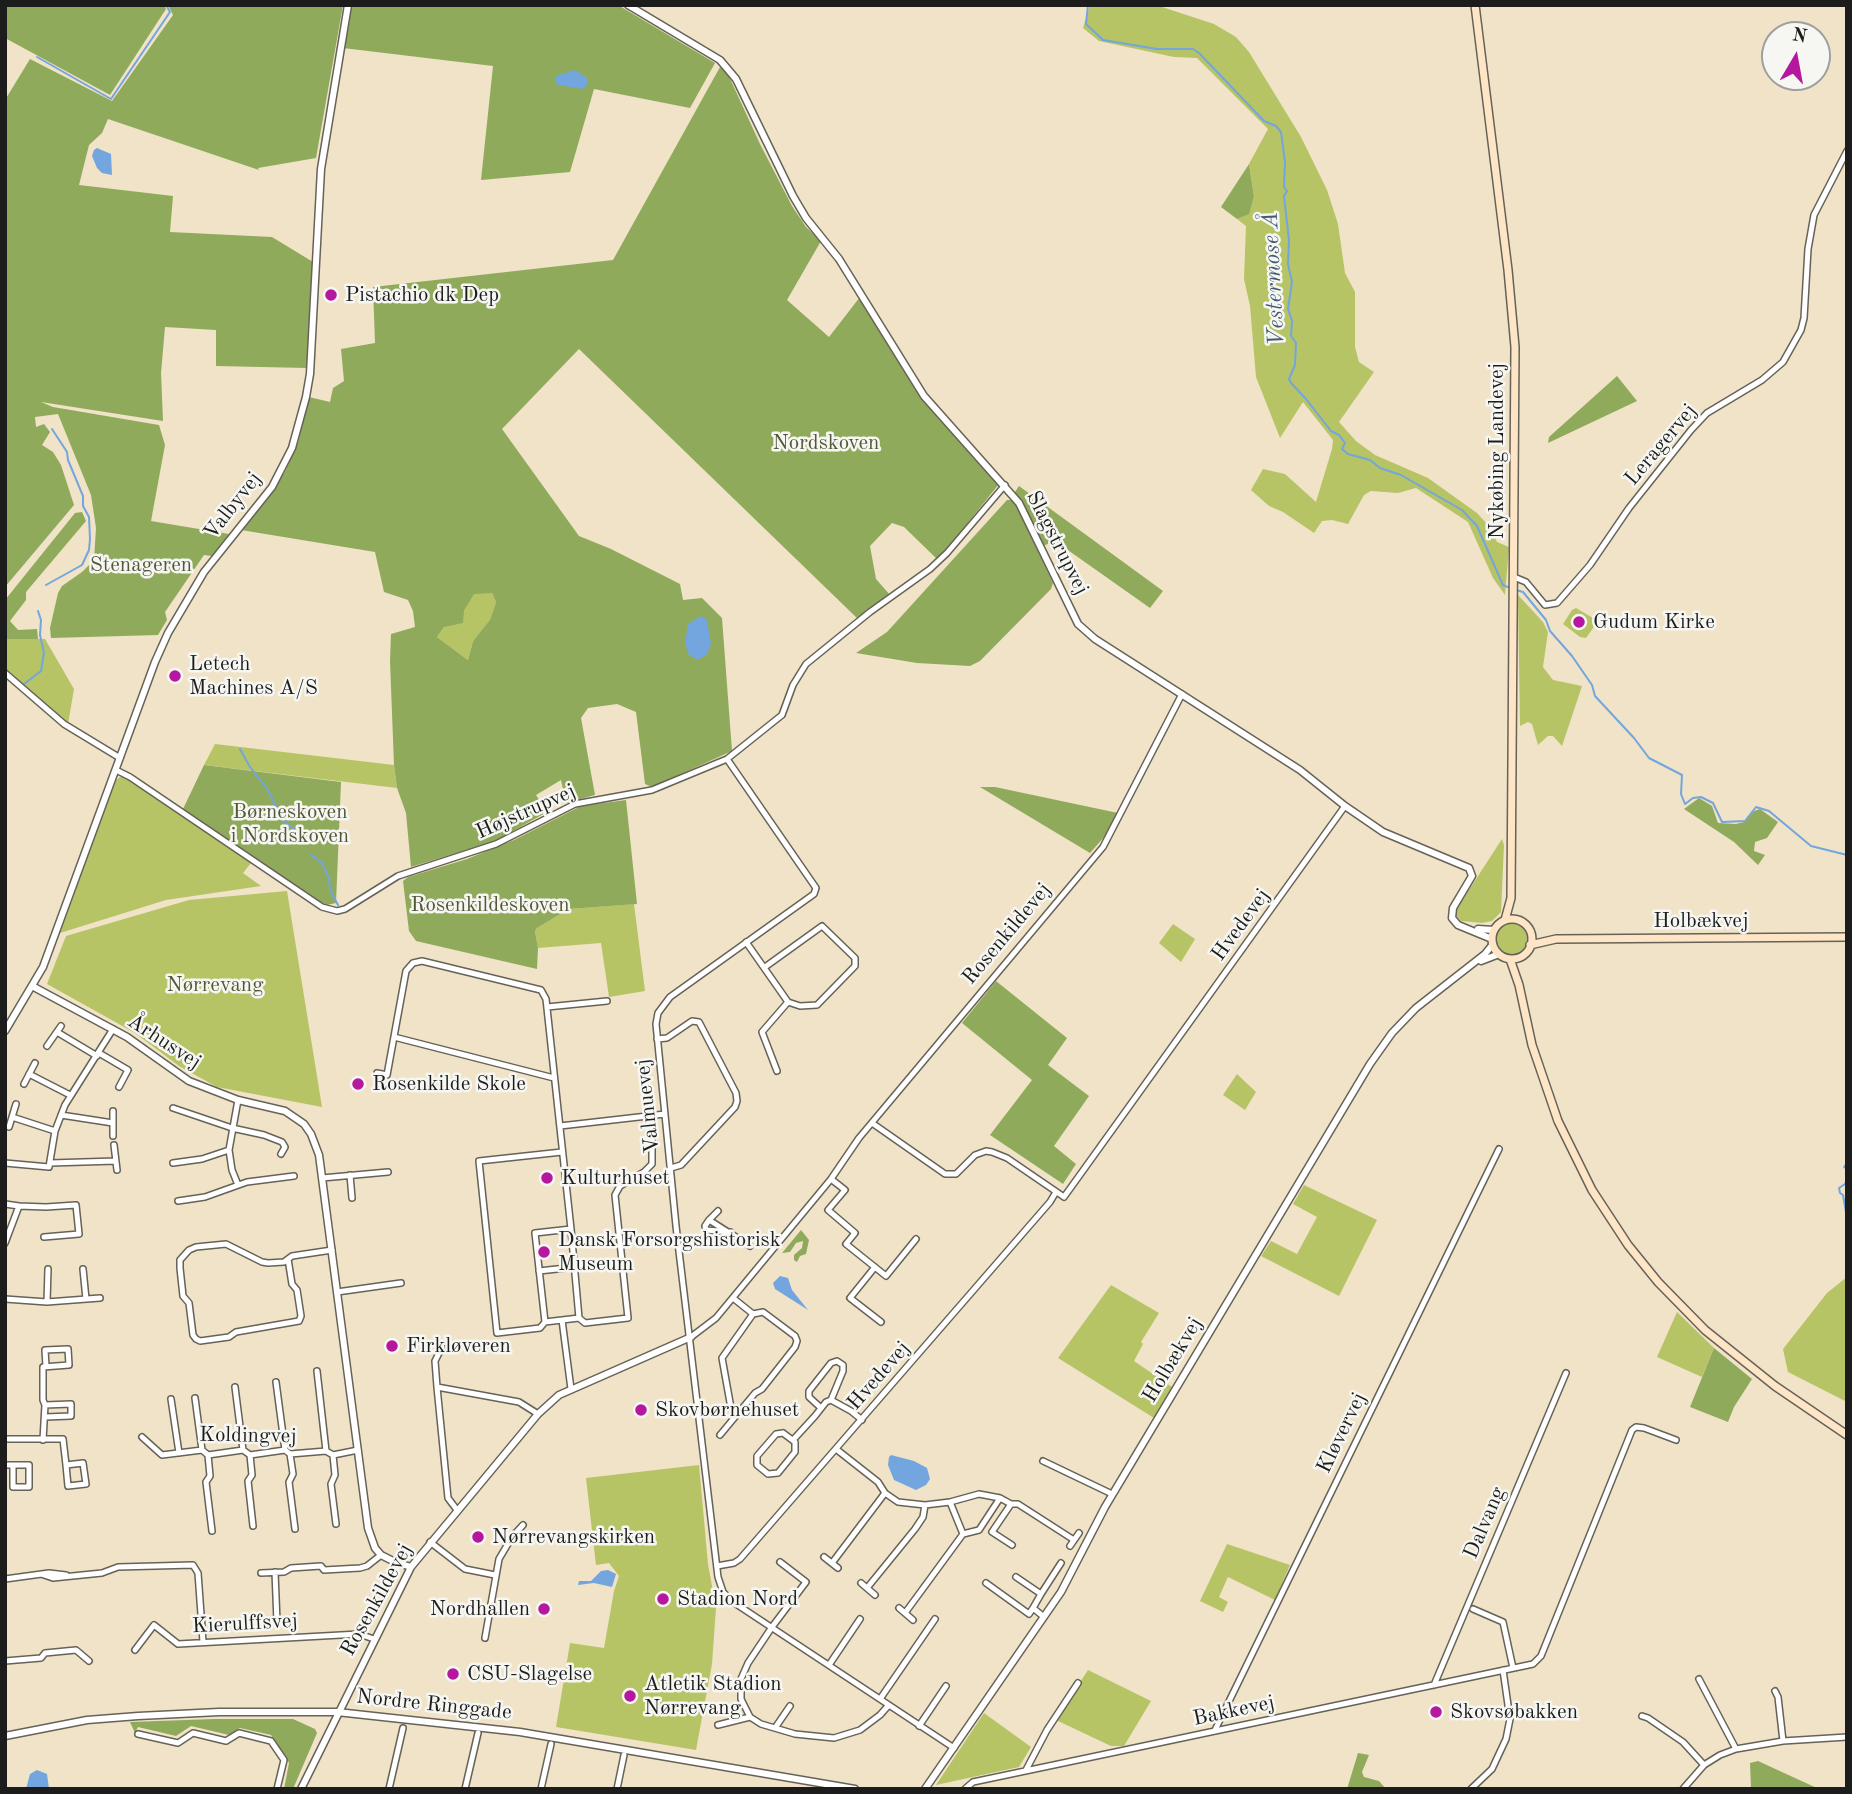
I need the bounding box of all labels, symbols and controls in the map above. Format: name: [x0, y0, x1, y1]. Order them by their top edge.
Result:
north arrow: [1761, 21, 1831, 91]
text: N: [1791, 26, 1808, 47]
water label: Vestermose Å: [1257, 211, 1291, 347]
place label: Pistachio dk Dep: [345, 282, 499, 308]
marker: Pistachio dk Dep: [323, 287, 339, 303]
street label: Nykøbing Landevej: [1484, 363, 1510, 539]
street label: Leragervej: [1620, 399, 1702, 491]
park label: Nordskoven: [773, 430, 879, 456]
street label: Valbyvej: [199, 467, 267, 545]
street label: Slagstrupvej: [1020, 487, 1094, 599]
park label: Stenageren: [90, 552, 192, 578]
place label: Gudum Kirke: [1593, 609, 1715, 635]
marker: Gudum Kirke: [1571, 614, 1587, 630]
place label: Letech Machines A/S: [189, 651, 318, 701]
marker: Letech Machines A/S: [167, 668, 183, 684]
street label: Højstrupvej: [472, 779, 580, 845]
park label: Børneskoven i Nordskoven: [231, 799, 349, 849]
street label: Rosenkildevej: [957, 878, 1057, 990]
street label: Hvedevej: [1206, 884, 1276, 966]
park label: Rosenkildeskoven: [410, 892, 570, 918]
street label: Holbækvej: [1653, 908, 1749, 934]
park label: Nørrevang: [167, 972, 263, 998]
street label: Århusvej: [122, 1009, 206, 1075]
street label: Valmuevej: [631, 1058, 665, 1154]
place label: Rosenkilde Skole: [372, 1071, 526, 1097]
marker: Rosenkilde Skole: [350, 1076, 366, 1092]
place label: Kulturhuset: [561, 1165, 670, 1191]
marker: Kulturhuset: [539, 1170, 555, 1186]
place label: Dansk Forsorgshistorisk Museum: [558, 1227, 781, 1277]
marker: Dansk Forsorgshistorisk Museum: [536, 1244, 552, 1260]
street label: Holbækvej: [1138, 1313, 1208, 1407]
place label: Firkløveren: [406, 1333, 511, 1359]
street label: Hvedevej: [842, 1336, 916, 1416]
marker: Firkløveren: [384, 1338, 400, 1354]
street label: Kløvervej: [1312, 1388, 1372, 1478]
place label: Skovbørnehuset: [655, 1397, 799, 1423]
marker: Skovbørnehuset: [633, 1402, 649, 1418]
street label: Koldingvej: [199, 1423, 297, 1449]
street label: Dalvang: [1459, 1483, 1511, 1563]
place label: Nørrevangskirken: [492, 1524, 655, 1550]
marker: Nørrevangskirken: [470, 1529, 486, 1545]
street label: Rosenkildevej: [336, 1539, 418, 1661]
place label: Stadion Nord: [677, 1586, 798, 1612]
marker: Stadion Nord: [655, 1591, 671, 1607]
place label: Nordhallen: [430, 1596, 530, 1622]
marker: Nordhallen: [536, 1601, 552, 1617]
street label: Kierulffsvej: [191, 1609, 299, 1639]
place label: CSU-Slagelse: [467, 1661, 592, 1687]
marker: CSU-Slagelse: [445, 1666, 461, 1682]
place label: Atletik Stadion Nørrevang: [644, 1671, 782, 1721]
street label: Nordre Ringgade: [355, 1684, 513, 1726]
marker: Atletik Stadion Nørrevang: [622, 1688, 638, 1704]
street label: Bakkevej: [1191, 1690, 1277, 1732]
place label: Skovsøbakken: [1450, 1699, 1578, 1725]
marker: Skovsøbakken: [1428, 1704, 1444, 1720]

